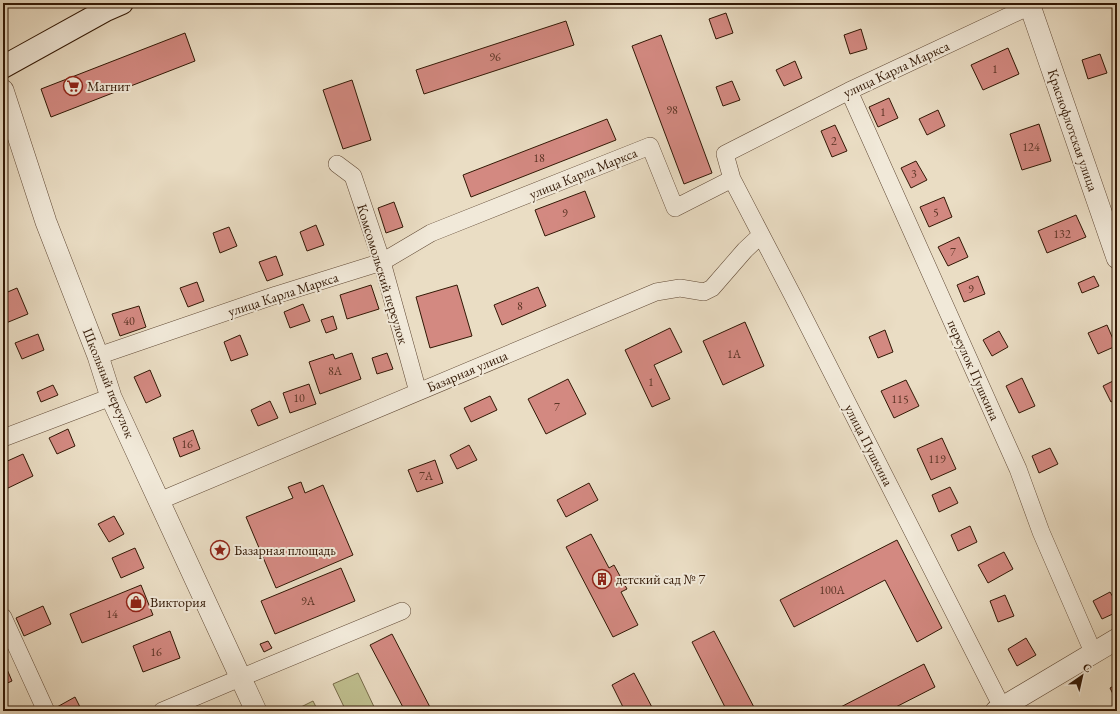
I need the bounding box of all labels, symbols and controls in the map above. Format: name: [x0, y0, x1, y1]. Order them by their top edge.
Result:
street label: улица Карла Маркса: [840, 36, 952, 101]
house number: 96: [489, 49, 501, 65]
house number: 1: [992, 61, 998, 77]
street label: Краснофлотская улица: [1044, 67, 1102, 194]
supermarket icon: Магнит: [62, 75, 84, 97]
place label: Магнит: [87, 77, 131, 95]
house number: 98: [666, 102, 678, 118]
house number: 1: [880, 104, 886, 120]
house number: 2: [831, 133, 837, 149]
house number: 124: [1022, 139, 1040, 155]
street label: улица Карла Маркса: [526, 143, 640, 203]
house number: 18: [533, 150, 545, 166]
house number: 3: [911, 166, 917, 182]
street label: Комсомольский переулок: [353, 202, 413, 347]
house number: 5: [933, 204, 939, 220]
house number: 9: [562, 205, 568, 221]
house number: 132: [1053, 226, 1071, 242]
house number: 7: [950, 244, 956, 260]
street label: улица Карла Маркса: [226, 268, 341, 320]
house number: 9: [968, 281, 974, 297]
house number: 8: [517, 298, 523, 314]
house number: 40: [123, 313, 135, 329]
street label: переулок Пушкина: [944, 317, 1004, 424]
street label: Школьный переулок: [79, 325, 139, 441]
street label: Базарная улица: [424, 346, 511, 396]
house number: 1А: [727, 346, 742, 362]
house number: 8А: [328, 363, 343, 379]
house number: 1: [648, 374, 654, 390]
house number: 10: [293, 390, 305, 406]
house number: 115: [891, 391, 909, 407]
house number: 7: [554, 399, 560, 415]
street label: улица Пушкина: [841, 401, 898, 489]
house number: 16: [181, 436, 193, 452]
house number: 119: [928, 451, 946, 467]
house number: 7А: [419, 468, 434, 484]
place icon: Базарная площадь: [209, 539, 231, 561]
place label: Базарная площадь: [234, 541, 336, 559]
building icon: детский сад № 7: [591, 568, 613, 590]
place label: детский сад № 7: [616, 570, 706, 588]
house number: 100А: [819, 582, 845, 598]
shop icon: Виктория: [125, 591, 147, 613]
place label: Виктория: [150, 593, 206, 611]
house number: 9А: [301, 593, 316, 609]
house number: 14: [106, 606, 118, 622]
house number: 16: [150, 644, 162, 660]
north arrow: [1062, 656, 1102, 696]
text: С: [1080, 660, 1095, 676]

